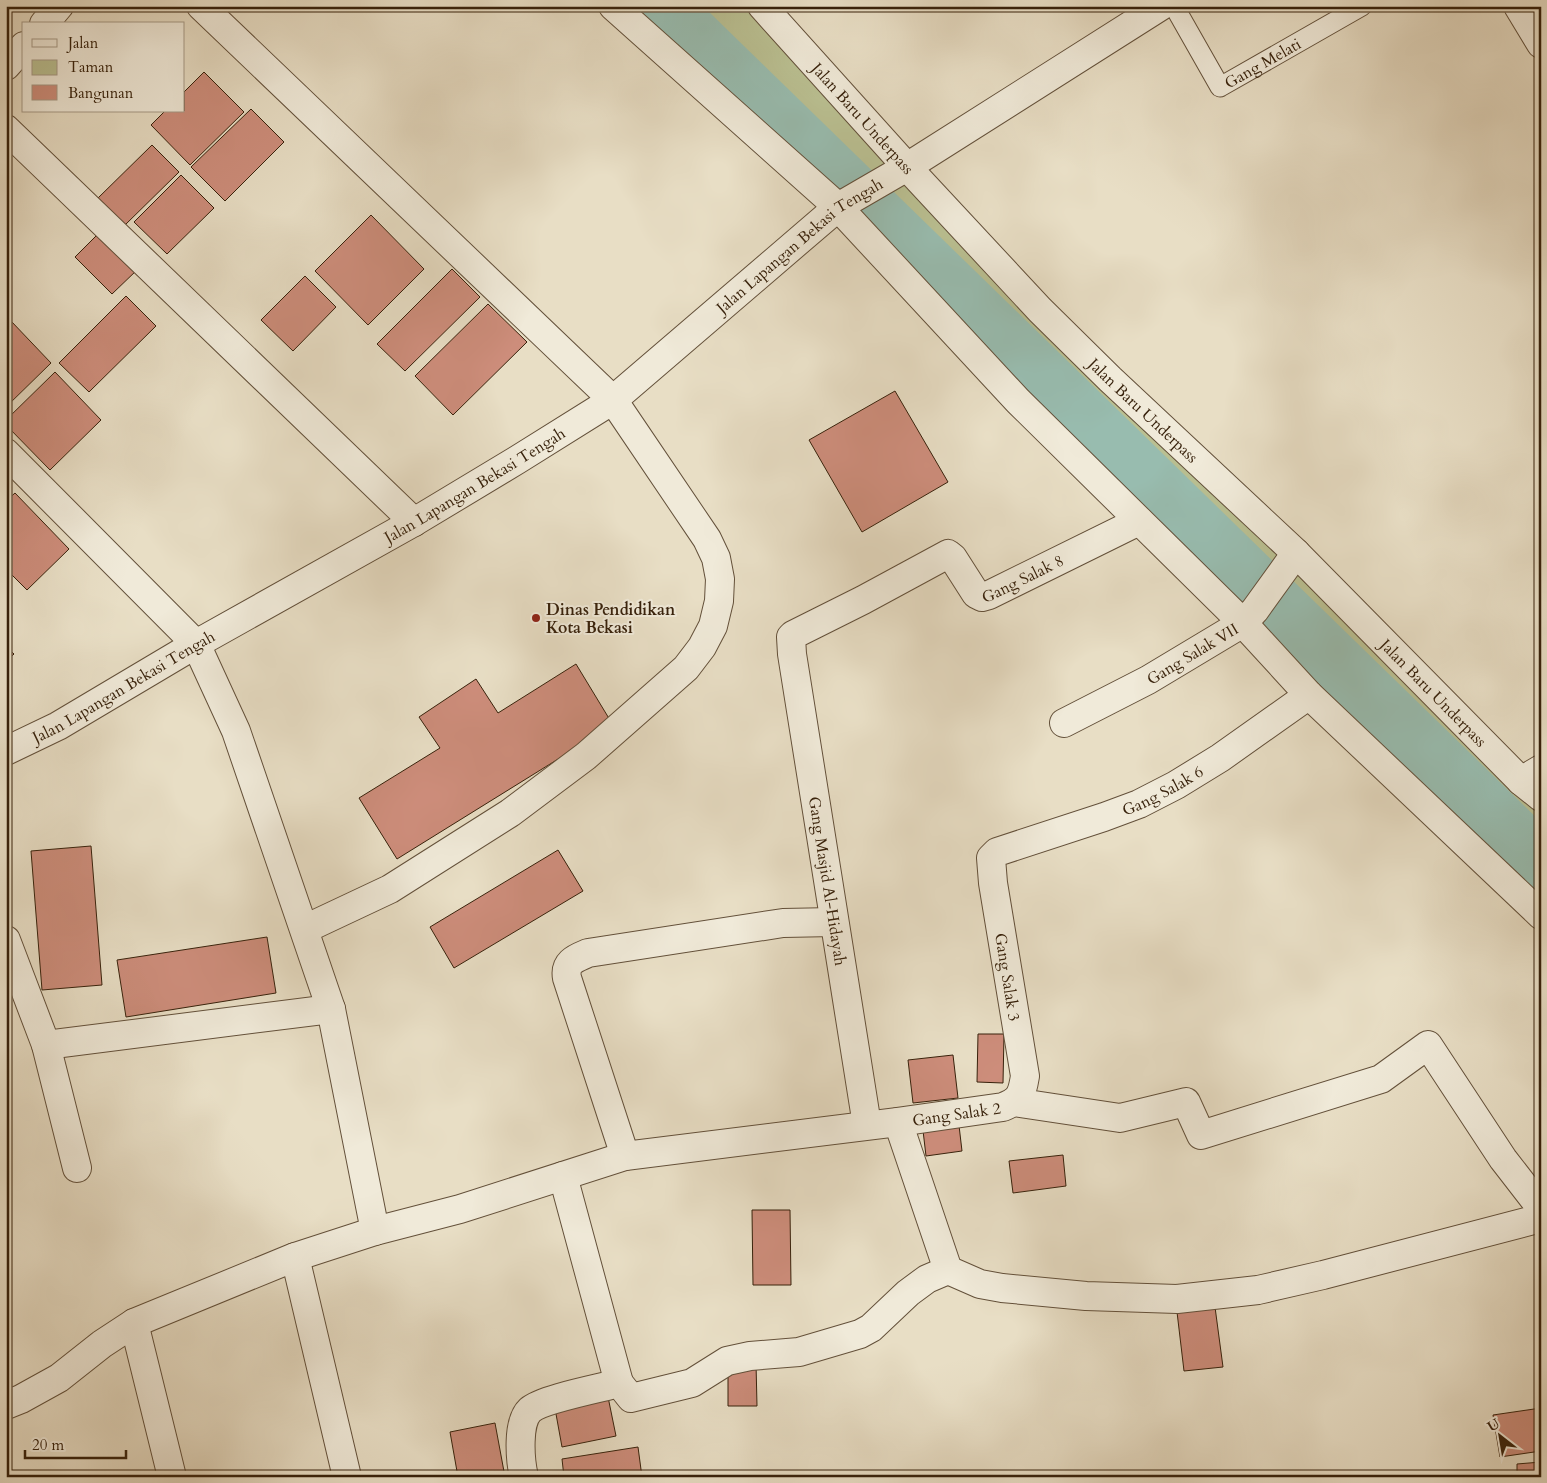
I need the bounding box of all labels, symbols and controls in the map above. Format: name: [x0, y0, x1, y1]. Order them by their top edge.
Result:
legend: [22, 22, 185, 112]
text: Jalan: [66, 33, 99, 53]
street label: Gang Melati: [1221, 33, 1306, 94]
text: Taman: [68, 57, 114, 77]
street label: Jalan Baru Underpass: [805, 57, 918, 180]
text: Bangunan: [68, 83, 134, 103]
street label: Jalan Lapangan Bekasi Tengah: [710, 173, 887, 320]
street label: Jalan Baru Underpass: [1082, 352, 1203, 468]
street label: Jalan Lapangan Bekasi Tengah: [379, 422, 570, 550]
street label: Gang Salak 8: [979, 550, 1068, 609]
place label: Dinas Pendidikan Kota Bekasi: [546, 599, 676, 639]
marker: Dinas Pendidikan Kota Bekasi: [530, 612, 542, 624]
street label: Gang Salak VII: [1143, 618, 1243, 690]
street label: Jalan Lapangan Bekasi Tengah: [27, 626, 219, 750]
street label: Jalan Baru Underpass: [1373, 633, 1491, 752]
street label: Gang Salak 6: [1119, 761, 1208, 821]
street label: Gang Masjid Al-Hidayah: [803, 795, 851, 968]
street label: Gang Salak 3: [989, 932, 1025, 1023]
street label: Gang Salak 2: [911, 1097, 1002, 1132]
north arrow: [1474, 1410, 1524, 1460]
text: U: [1484, 1414, 1504, 1436]
scale bar: [25, 1428, 126, 1460]
text: 20 m: [32, 1435, 64, 1455]

